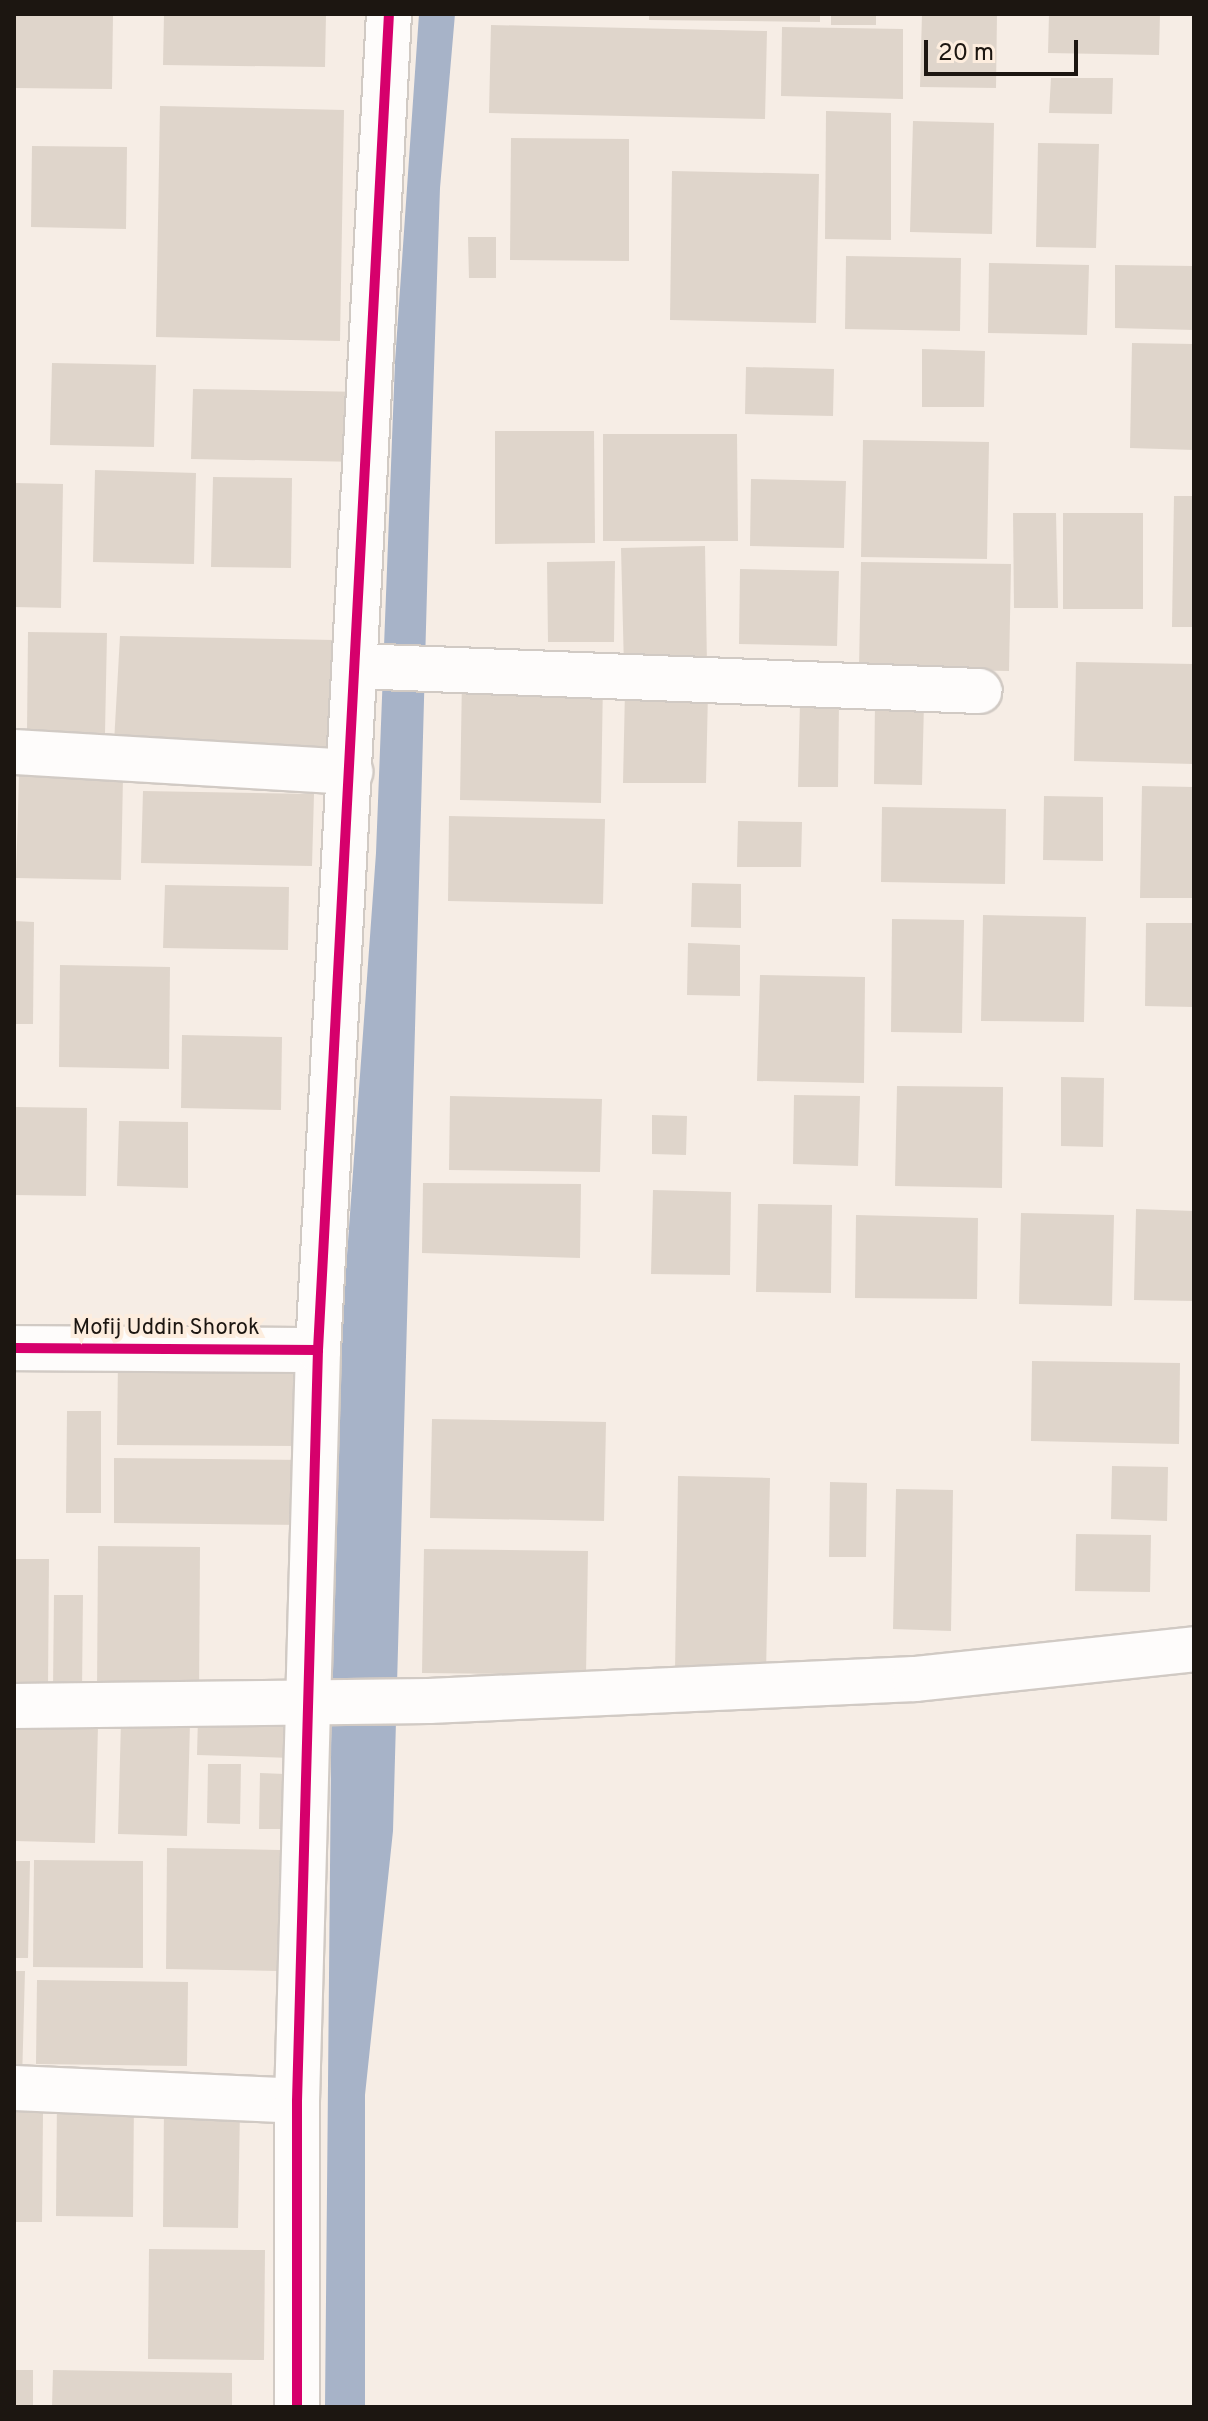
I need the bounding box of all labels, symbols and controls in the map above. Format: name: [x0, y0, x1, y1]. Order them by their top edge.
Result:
scale bar: [928, 24, 1082, 74]
text: 20 m: [938, 39, 994, 69]
street label: Mofij Uddin Shorok: [72, 1316, 260, 1342]

